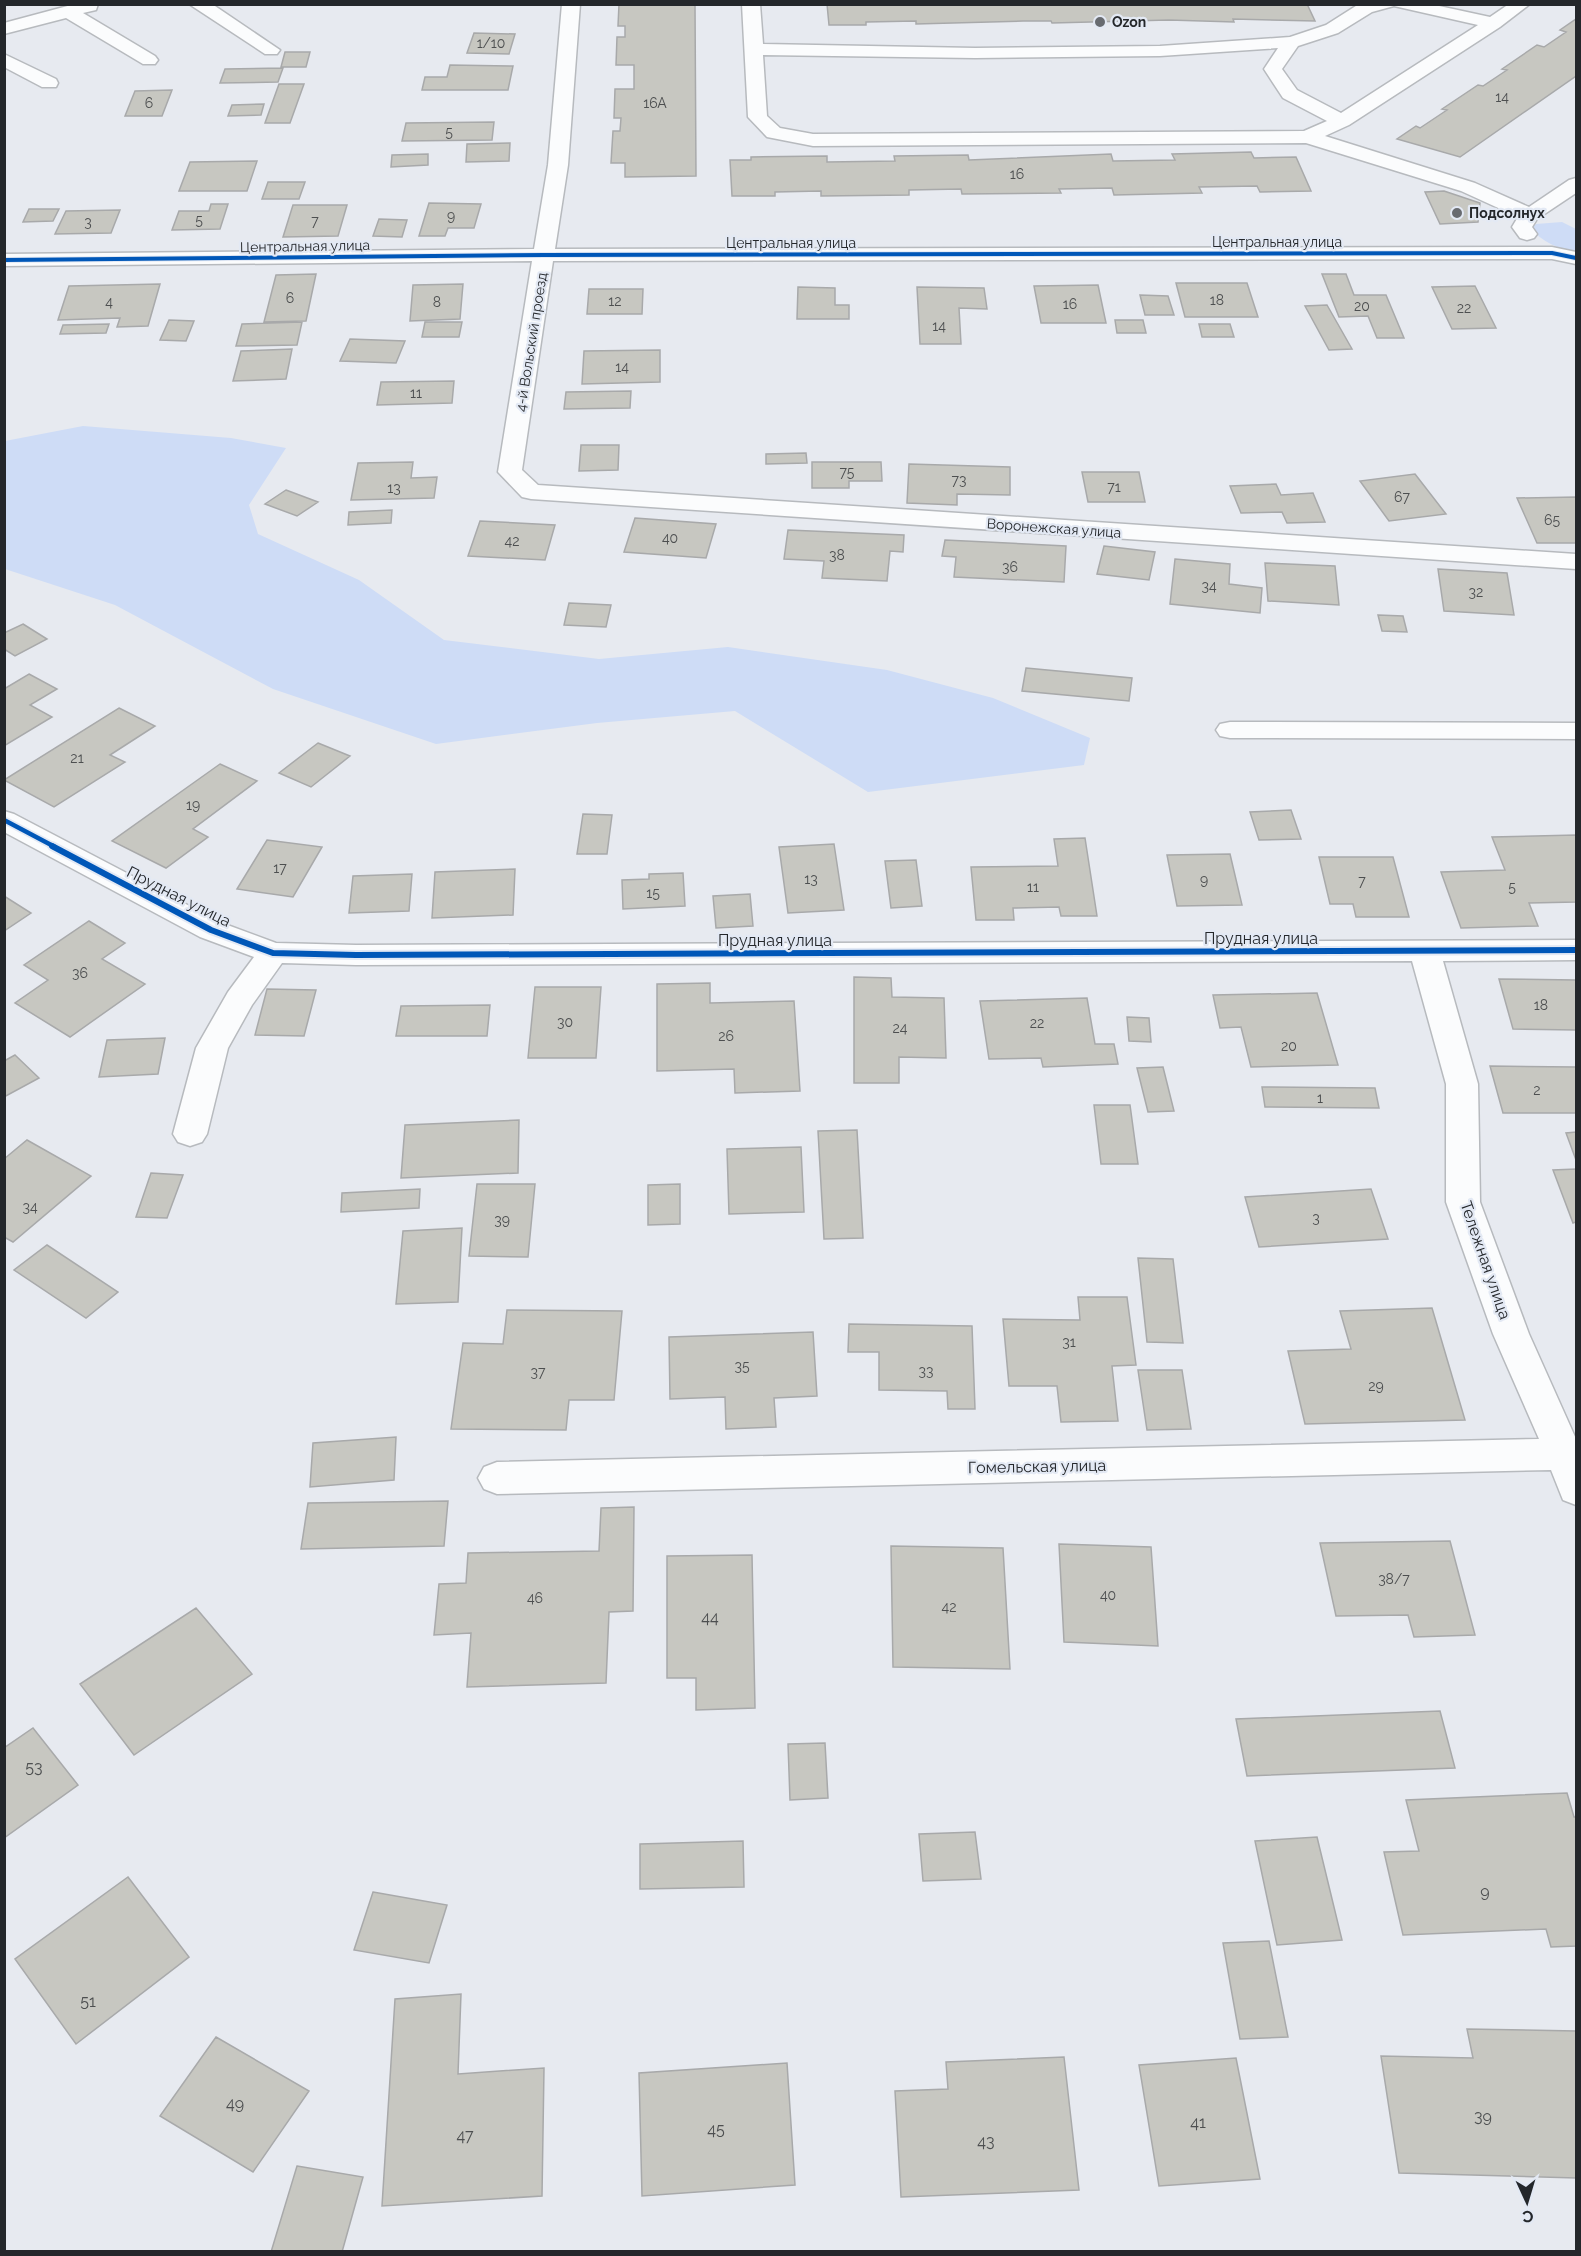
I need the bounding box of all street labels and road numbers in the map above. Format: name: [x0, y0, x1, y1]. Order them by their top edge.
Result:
street label: Центральная улица: [1212, 234, 1342, 250]
street label: Центральная улица: [726, 235, 856, 251]
street label: Центральная улица: [240, 237, 370, 255]
street label: 4-й Вольский проезд: [512, 271, 550, 413]
street label: Воронежская улица: [986, 515, 1122, 541]
street label: Прудная улица: [124, 862, 234, 931]
street label: Прудная улица: [1204, 929, 1318, 948]
street label: Прудная улица: [718, 931, 832, 950]
street label: Тележная улица: [1456, 1199, 1515, 1322]
street label: Гомельская улица: [968, 1456, 1106, 1477]

